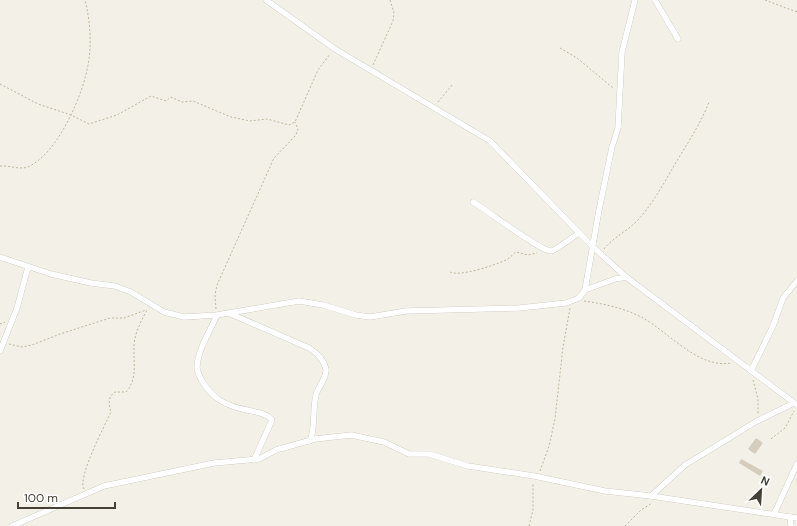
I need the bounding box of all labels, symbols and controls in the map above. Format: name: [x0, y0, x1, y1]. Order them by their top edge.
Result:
north arrow: [741, 470, 781, 510]
text: N: [759, 473, 772, 489]
scale bar: [18, 484, 115, 510]
text: 100 m: [24, 490, 58, 506]

